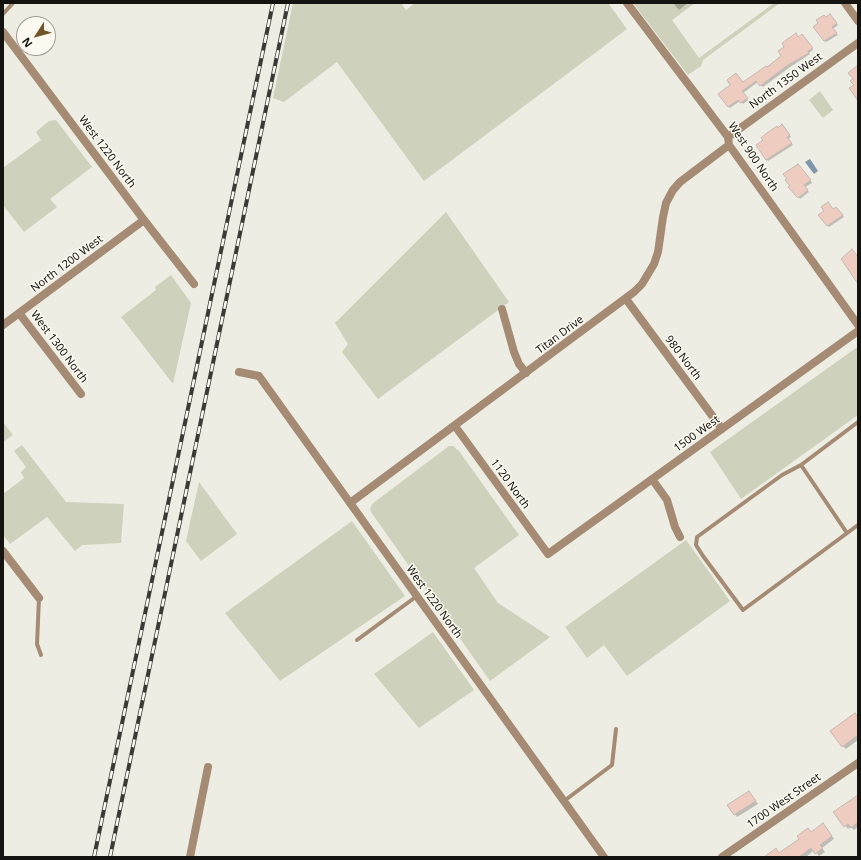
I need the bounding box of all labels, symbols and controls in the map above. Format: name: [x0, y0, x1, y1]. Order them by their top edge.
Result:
north arrow: [16, 16, 56, 56]
text: N: [18, 35, 35, 51]
street label: North 1350 West: [747, 50, 825, 112]
street label: West 1220 North: [76, 113, 138, 191]
street label: West 900 North: [725, 120, 781, 194]
street label: North 1200 West: [28, 233, 106, 295]
street label: West 1300 North: [28, 308, 90, 386]
street label: Titan Drive: [534, 313, 586, 357]
street label: 980 North: [662, 333, 704, 383]
street label: 1500 West: [671, 413, 723, 455]
street label: 1120 North: [488, 457, 532, 511]
street label: West 1220 North: [403, 563, 465, 641]
street label: 1700 West Street: [745, 771, 823, 831]

